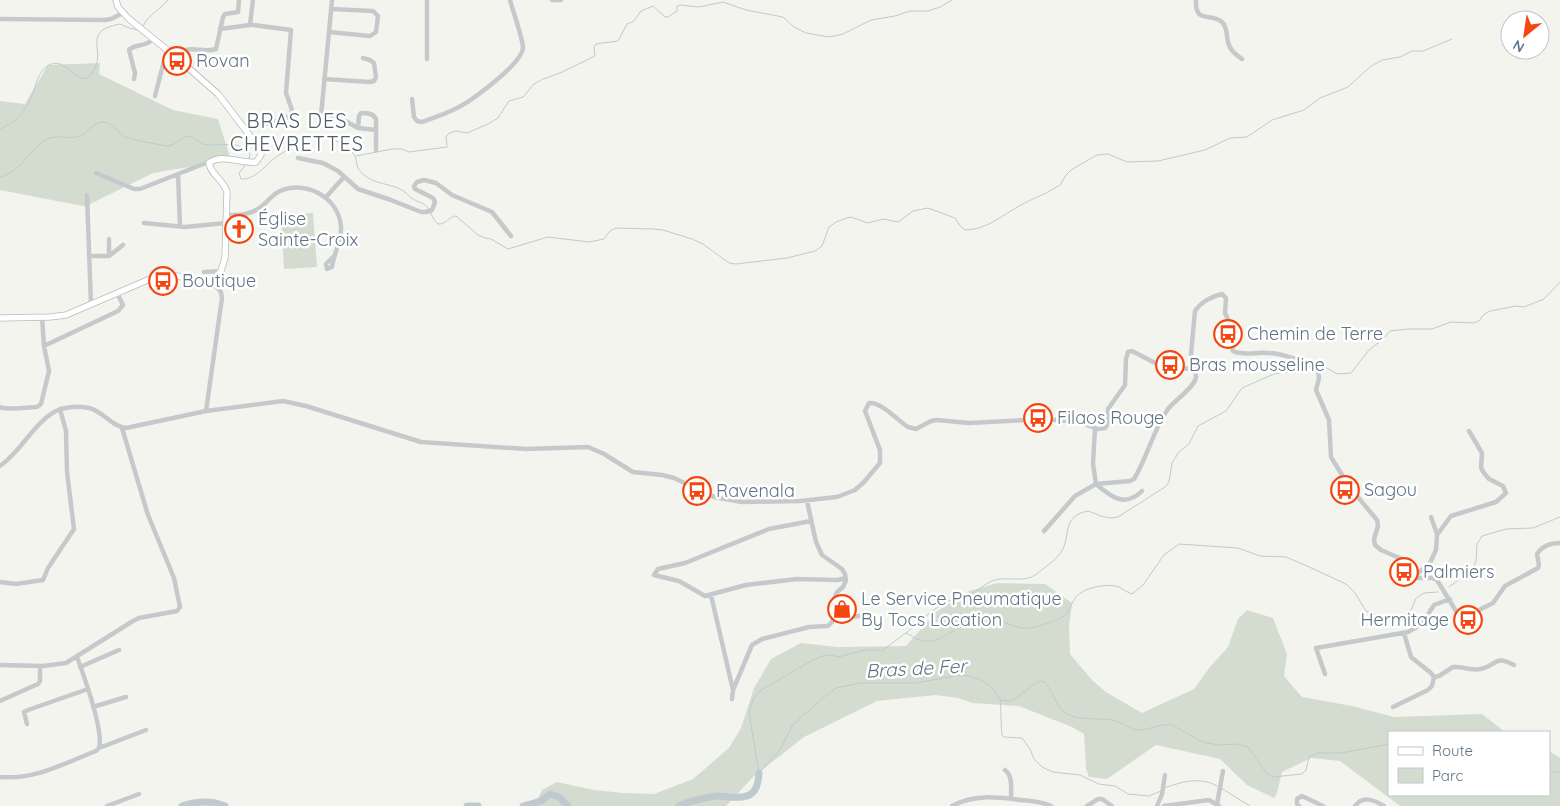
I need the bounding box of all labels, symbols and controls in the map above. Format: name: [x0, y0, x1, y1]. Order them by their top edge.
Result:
north arrow: [1500, 10, 1550, 60]
text: N: [1510, 36, 1527, 57]
bus stop icon: Rovan: [162, 46, 192, 76]
place label: Rovan: [196, 49, 250, 72]
district label: BRAS DES CHEVRETTES: [230, 108, 364, 156]
place label: Église Sainte-Croix: [258, 207, 358, 251]
church icon: Église Sainte-Croix: [224, 214, 254, 244]
bus stop icon: Boutique: [148, 266, 178, 296]
place label: Boutique: [182, 269, 256, 292]
bus stop icon: Chemin de Terre: [1213, 319, 1243, 349]
place label: Chemin de Terre: [1247, 322, 1383, 345]
bus stop icon: Bras mousseline: [1155, 350, 1185, 380]
place label: Bras mousseline: [1189, 353, 1325, 376]
bus stop icon: Filaos Rouge: [1023, 403, 1053, 433]
place label: Filaos Rouge: [1057, 406, 1164, 429]
bus stop icon: Sagou: [1330, 475, 1360, 505]
bus stop icon: Ravenala: [682, 476, 712, 506]
place label: Sagou: [1364, 478, 1417, 501]
place label: Ravenala: [716, 479, 795, 502]
bus stop icon: Palmiers: [1389, 557, 1419, 587]
place label: Palmiers: [1423, 560, 1495, 583]
place label: Le Service Pneumatique By Tocs Location: [861, 587, 1062, 631]
shop icon: Le Service Pneumatique By Tocs Location: [827, 594, 857, 624]
bus stop icon: Hermitage: [1453, 605, 1483, 635]
place label: Hermitage: [1361, 608, 1449, 631]
water label: Bras de Fer: [865, 653, 970, 683]
legend: [1388, 731, 1550, 796]
text: Route: [1432, 741, 1473, 760]
text: Parc: [1432, 766, 1463, 785]

